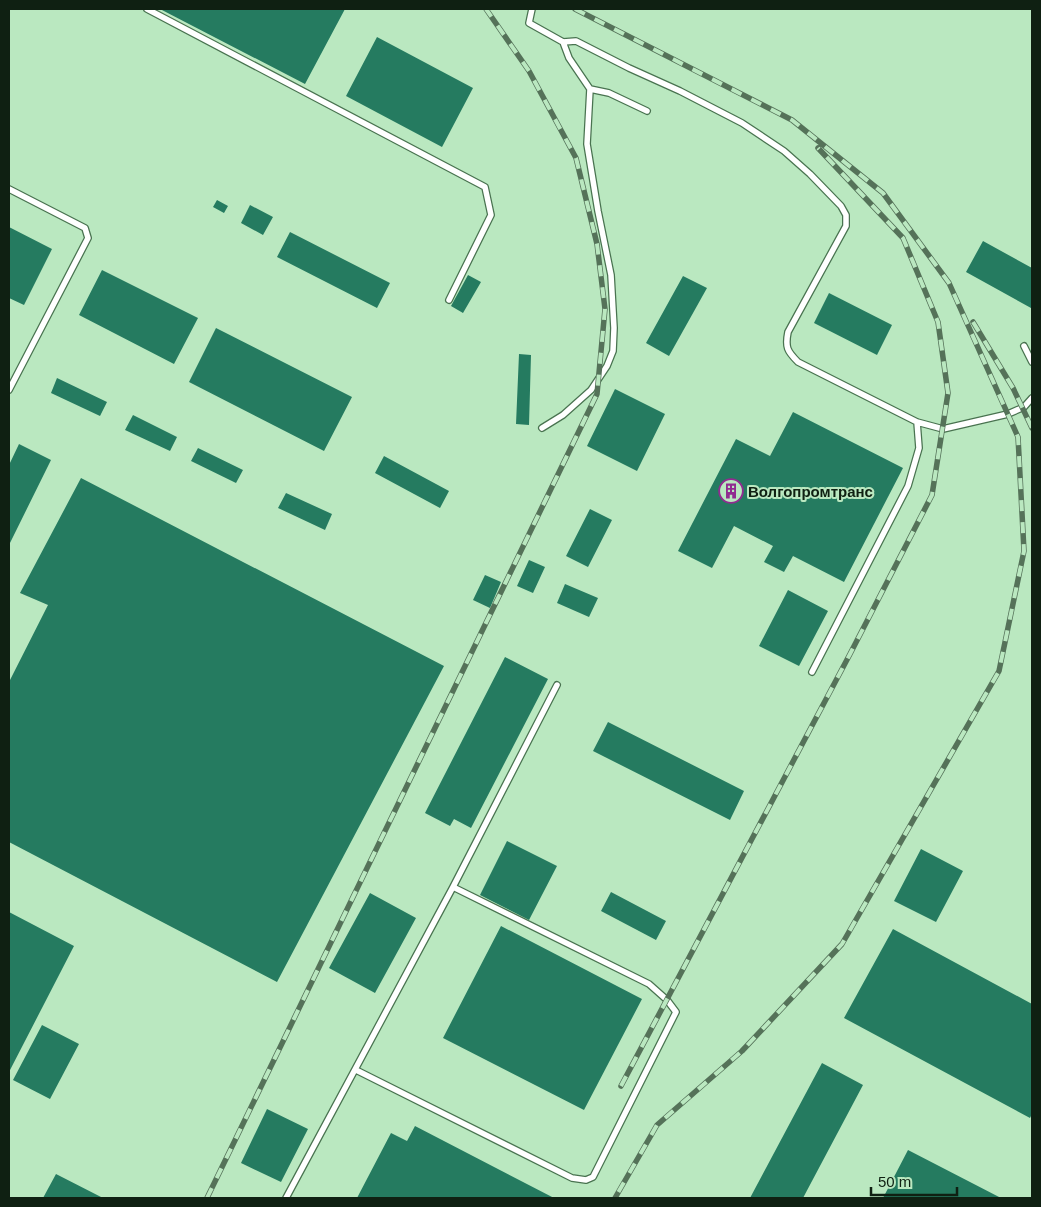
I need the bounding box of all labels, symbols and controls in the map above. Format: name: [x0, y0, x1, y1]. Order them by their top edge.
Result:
building icon: Волгопромтранс: [718, 478, 744, 504]
place label: Волгопромтранс: [748, 483, 873, 500]
scale bar: [871, 1164, 957, 1196]
text: 50 m: [878, 1173, 911, 1190]

